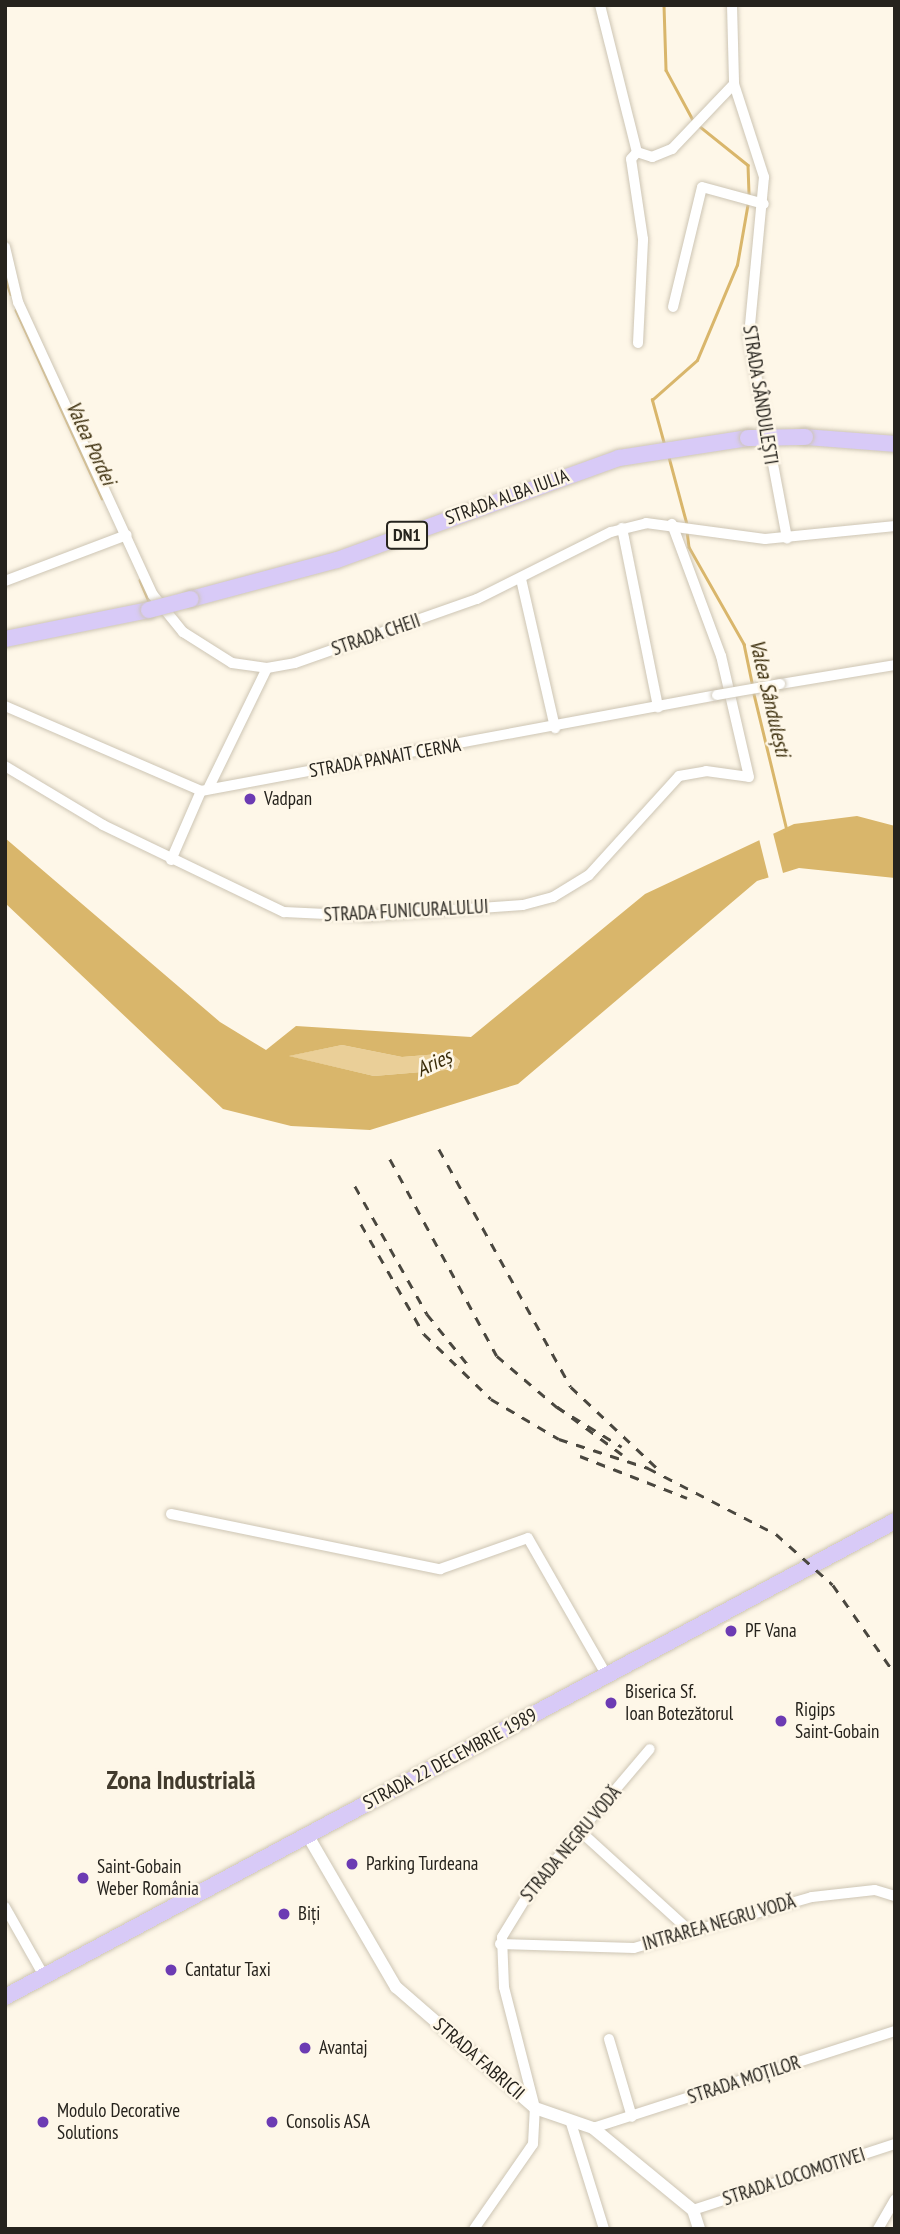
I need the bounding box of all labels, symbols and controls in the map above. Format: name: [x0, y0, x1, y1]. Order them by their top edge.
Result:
street label: STRADA SÂNDULEȘTI: [738, 323, 782, 467]
water label: Valea Pordei: [61, 397, 121, 489]
street label: STRADA ALBA IULIA: [441, 464, 573, 530]
road number: DN1: [386, 520, 428, 550]
street label: STRADA CHEII: [328, 609, 424, 661]
water label: Valea Sândulești: [744, 637, 796, 759]
street label: STRADA PANAIT CERNA: [307, 733, 463, 783]
place label: Vadpan: [264, 788, 312, 810]
marker: Vadpan: [242, 791, 258, 807]
street label: STRADA FUNICURALULUI: [323, 895, 489, 927]
water label: Arieș: [412, 1044, 456, 1082]
place label: PF Vana: [745, 1620, 797, 1642]
marker: PF Vana: [723, 1623, 739, 1639]
place label: Biserica Sf. Ioan Botezătorul: [625, 1681, 733, 1725]
marker: Biserica Sf. Ioan Botezătorul: [603, 1695, 619, 1711]
place label: Rigips Saint-Gobain: [795, 1699, 879, 1743]
street label: STRADA 22 DECEMBRIE 1989: [359, 1703, 541, 1815]
marker: Rigips Saint-Gobain: [773, 1713, 789, 1729]
district label: Zona Industrială: [106, 1764, 256, 1796]
street label: STRADA NEGRU VODĂ: [516, 1781, 626, 1907]
place label: Parking Turdeana: [366, 1853, 479, 1875]
place label: Saint-Gobain Weber România: [97, 1856, 199, 1900]
marker: Parking Turdeana: [344, 1856, 360, 1872]
marker: Saint-Gobain Weber România: [75, 1870, 91, 1886]
street label: INTRAREA NEGRU VODĂ: [639, 1890, 799, 1956]
place label: Biți: [298, 1903, 320, 1925]
marker: Biți: [276, 1906, 292, 1922]
place label: Cantatur Taxi: [185, 1959, 271, 1981]
marker: Cantatur Taxi: [163, 1962, 179, 1978]
street label: STRADA FABRICII: [429, 2013, 529, 2105]
place label: Avantaj: [319, 2037, 368, 2059]
marker: Avantaj: [297, 2040, 313, 2056]
street label: STRADA MOȚILOR: [684, 2051, 804, 2109]
place label: Modulo Decorative Solutions: [57, 2100, 180, 2144]
place label: Consolis ASA: [286, 2111, 370, 2133]
marker: Modulo Decorative Solutions: [35, 2114, 51, 2130]
marker: Consolis ASA: [264, 2114, 280, 2130]
street label: STRADA LOCOMOTIVEI: [720, 2143, 868, 2211]

